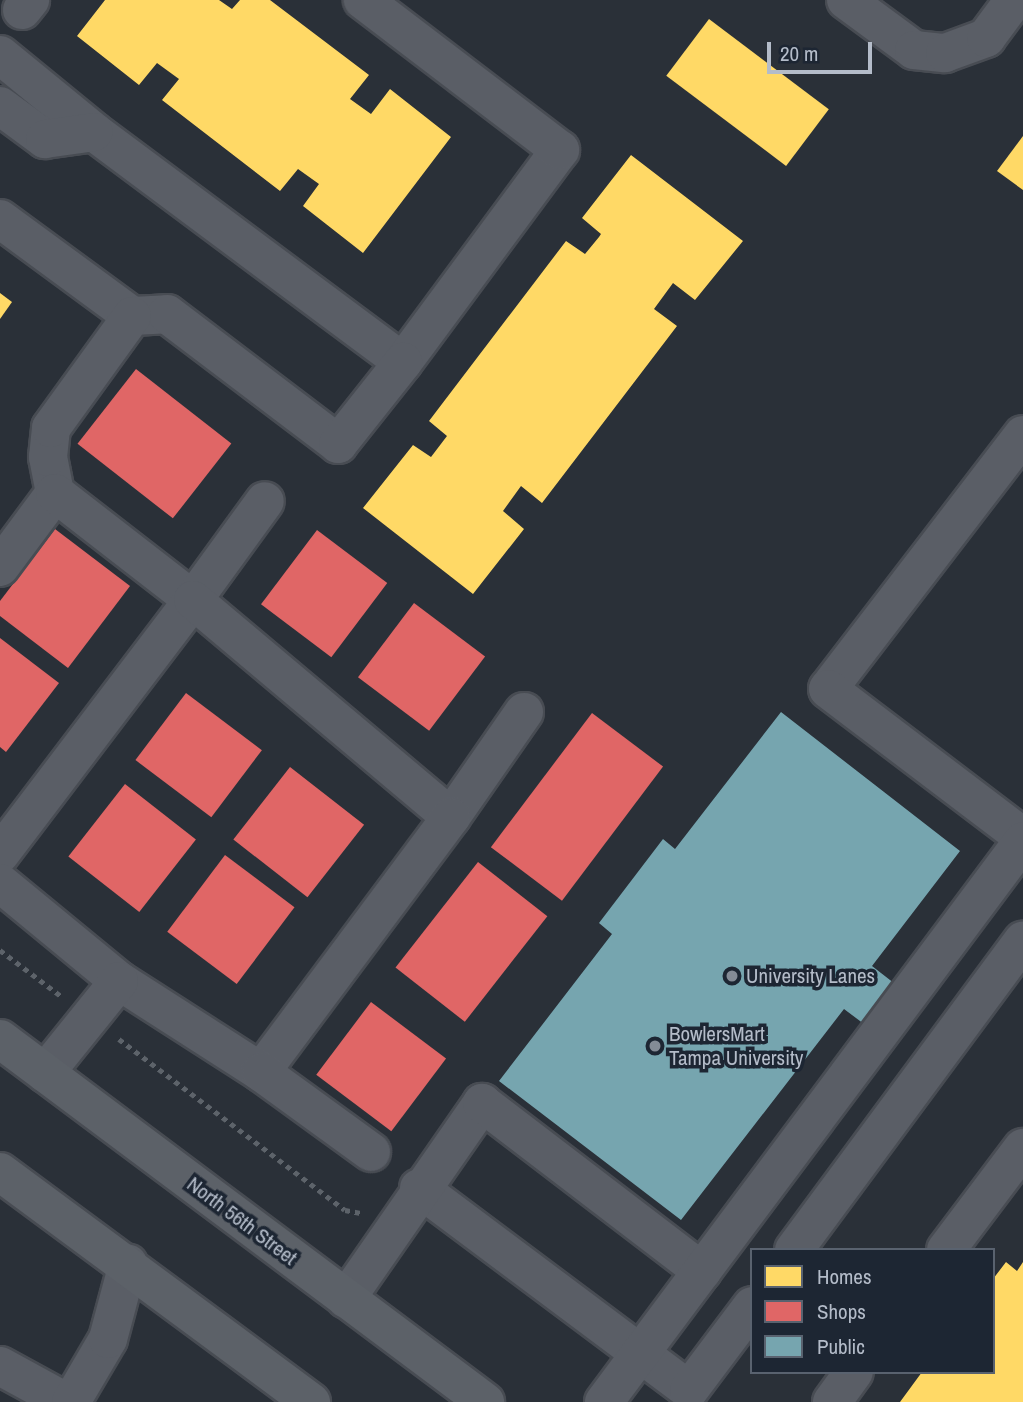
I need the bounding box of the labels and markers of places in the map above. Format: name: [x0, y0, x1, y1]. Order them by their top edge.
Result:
place label: University Lanes: [746, 963, 875, 989]
marker: University Lanes: [724, 968, 740, 984]
place label: BowlersMart Tampa University: [669, 1021, 803, 1071]
marker: BowlersMart Tampa University: [647, 1038, 663, 1054]

